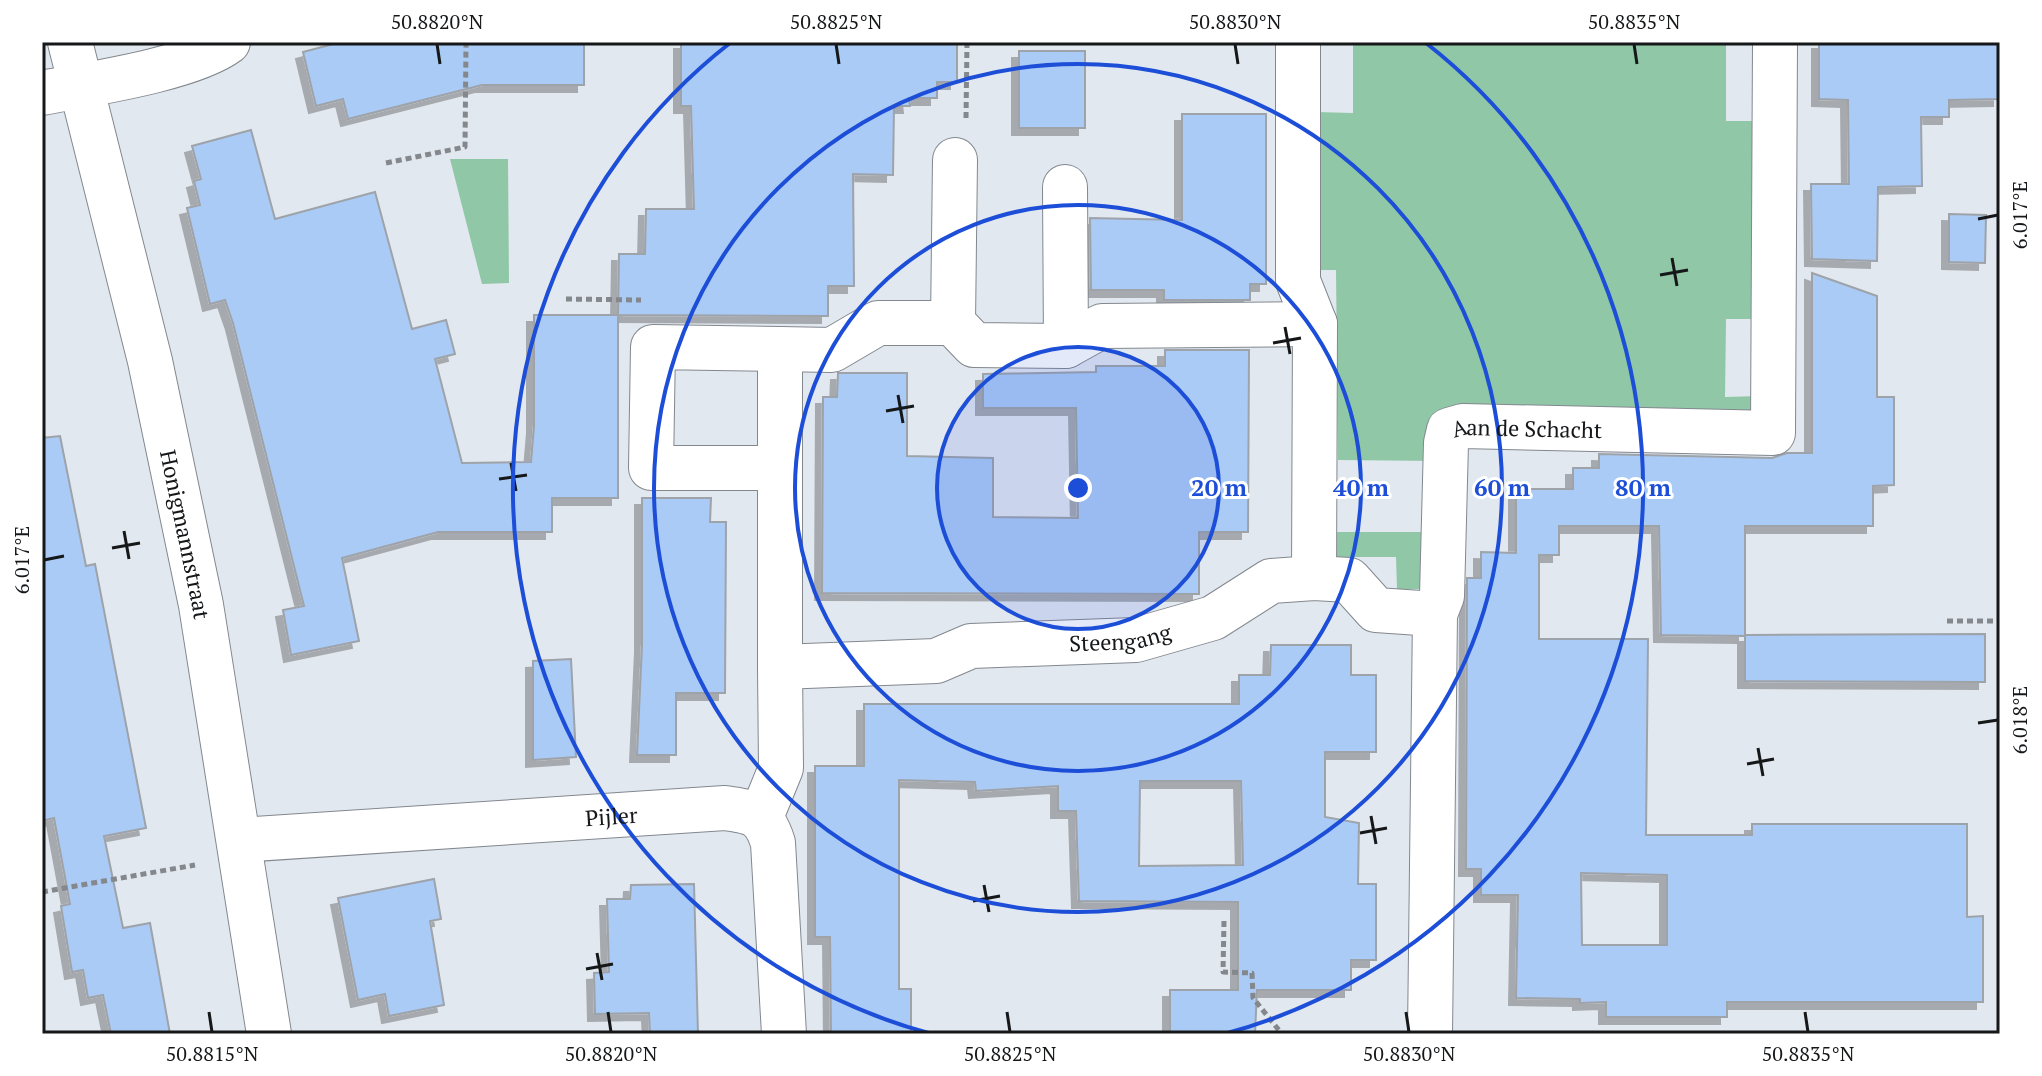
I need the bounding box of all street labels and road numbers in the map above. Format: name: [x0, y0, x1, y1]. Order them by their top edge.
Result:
street label: Aan de Schacht: [1448, 411, 1602, 444]
street label: Honigmannstraat: [154, 447, 218, 621]
street label: Steengang: [1069, 616, 1175, 657]
street label: Pijler: [584, 799, 639, 832]

